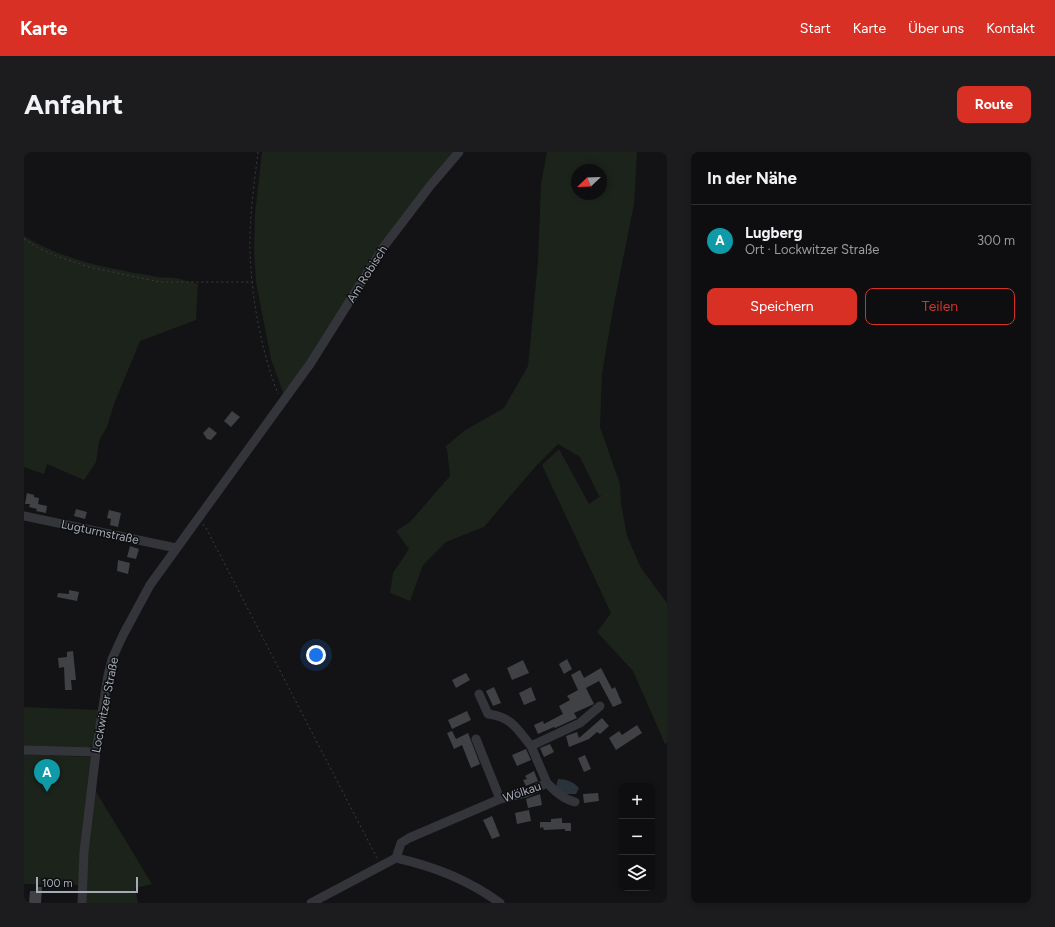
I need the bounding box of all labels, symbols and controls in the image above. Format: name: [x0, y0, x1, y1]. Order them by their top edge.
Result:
text: Karte: [20, 17, 67, 40]
text: Start: [800, 20, 831, 37]
text: Karte: [853, 20, 886, 37]
text: Über uns: [908, 20, 964, 37]
text: Kontakt: [986, 20, 1035, 37]
button: Route: [957, 86, 1031, 123]
text: Anfahrt: [24, 87, 123, 121]
north arrow: [571, 164, 607, 200]
text: In der Nähe: [707, 168, 797, 188]
text: Lugberg: [745, 224, 803, 242]
text: A: [715, 233, 725, 248]
text: 300 m: [977, 233, 1015, 248]
text: Ort · Lockwitzer Straße: [745, 242, 879, 257]
street label: Am Robisch: [344, 243, 390, 305]
button: Speichern: [707, 288, 857, 325]
button: Teilen: [865, 288, 1015, 325]
street label: Lugturmstraße: [60, 517, 141, 547]
your location: [306, 645, 326, 665]
street label: Lockwitzer Straße: [89, 656, 121, 754]
pin: A: [34, 759, 60, 792]
street label: Wölkau: [501, 779, 543, 805]
map controls: [619, 783, 655, 891]
button: +: [619, 783, 655, 819]
button: −: [619, 819, 655, 855]
button: layers: [619, 855, 655, 891]
scale bar: [36, 875, 138, 894]
text: 100 m: [42, 877, 73, 890]

